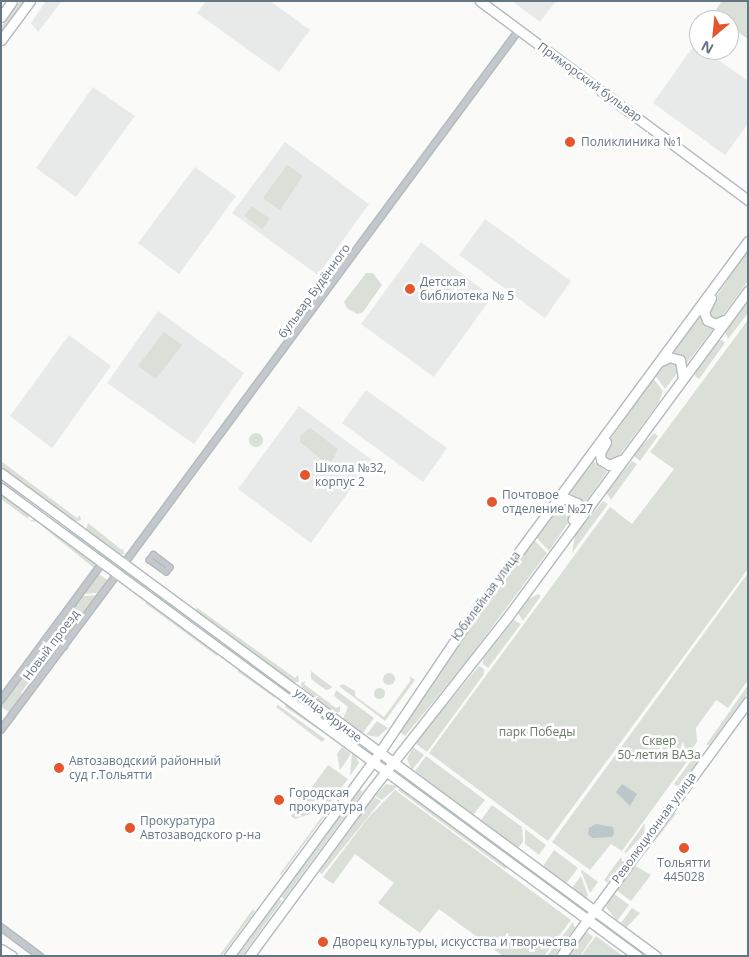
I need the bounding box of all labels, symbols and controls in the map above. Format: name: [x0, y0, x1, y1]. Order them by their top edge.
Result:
north arrow: [689, 10, 739, 60]
text: N: [698, 37, 717, 59]
street label: Приморский бульвар: [535, 39, 645, 125]
marker: Поликлиника №1: [563, 135, 577, 149]
place label: Поликлиника №1: [581, 135, 682, 149]
street label: бульвар Будённого: [275, 241, 353, 341]
place label: Детская библиотека № 5: [420, 275, 514, 303]
marker: Детская библиотека № 5: [404, 283, 416, 295]
place label: Школа №32, корпус 2: [315, 461, 387, 489]
marker: Школа №32, корпус 2: [299, 469, 311, 481]
place label: Почтовое отделение №27: [502, 488, 593, 516]
marker: Почтовое отделение №27: [486, 496, 498, 508]
street label: Юбилейная улица: [449, 548, 523, 644]
street label: Новый проезд: [20, 607, 82, 683]
street label: улица Фрунзе: [291, 685, 365, 745]
park label: парк Победы: [499, 725, 575, 739]
park label: Сквер 50-летия ВАЗа: [617, 734, 701, 762]
place label: Автозаводский районный суд г.Тольятти: [69, 754, 221, 782]
marker: Автозаводский районный суд г.Тольятти: [53, 762, 65, 774]
street label: Революционная улица: [609, 770, 699, 886]
place label: Городская прокуратура: [289, 786, 363, 814]
marker: Городская прокуратура: [273, 794, 285, 806]
place label: Прокуратура Автозаводского р-на: [140, 814, 261, 842]
marker: Прокуратура Автозаводского р-на: [124, 822, 136, 834]
marker: Тольятти 445028: [678, 842, 690, 854]
place label: Тольятти 445028: [657, 856, 711, 884]
place label: Дворец культуры, искусства и творчества: [333, 935, 577, 949]
marker: Дворец культуры, искусства и творчества: [317, 936, 329, 948]

